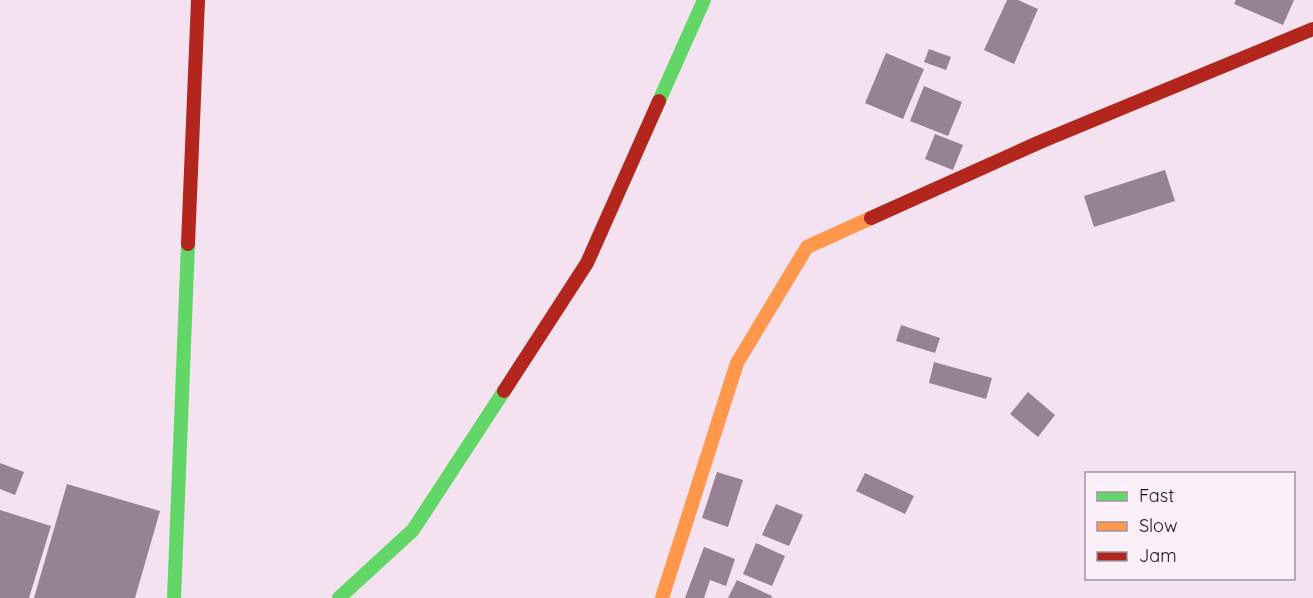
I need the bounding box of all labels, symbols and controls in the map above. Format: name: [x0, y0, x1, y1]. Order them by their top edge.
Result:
legend: [1085, 472, 1295, 580]
text: Fast: [1139, 484, 1174, 507]
text: Slow: [1139, 514, 1177, 537]
text: Jam: [1139, 544, 1177, 567]

